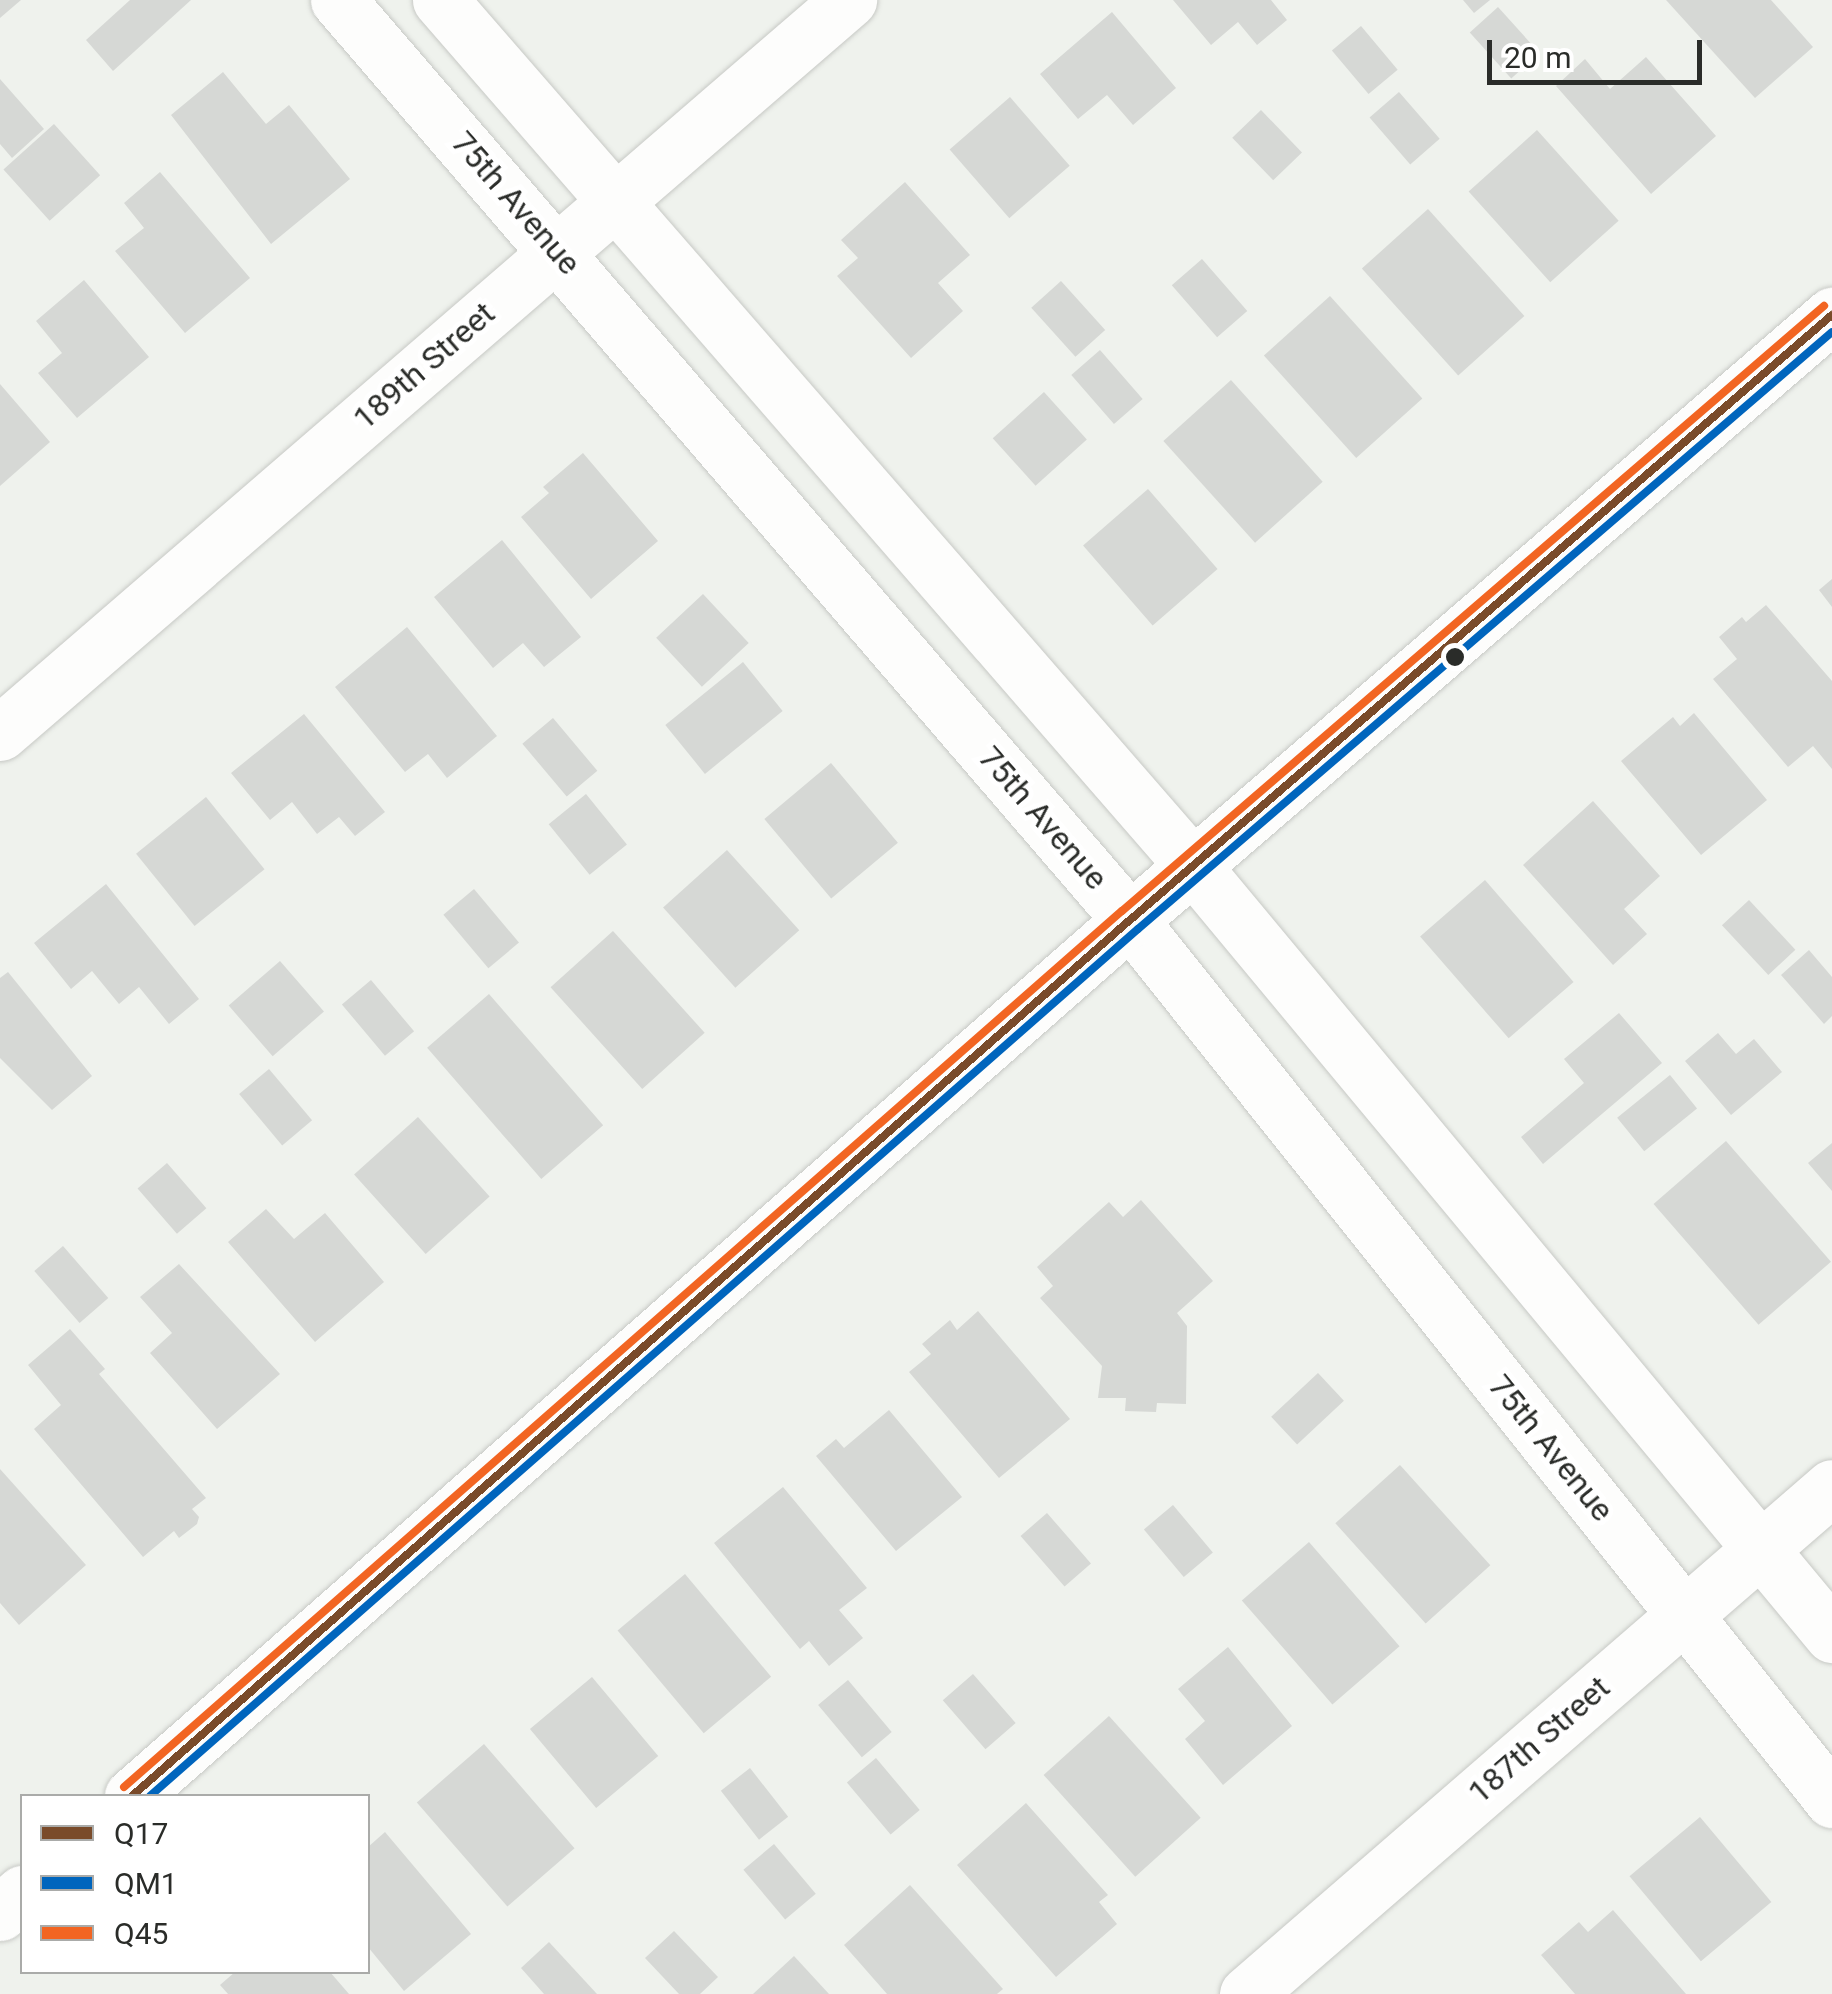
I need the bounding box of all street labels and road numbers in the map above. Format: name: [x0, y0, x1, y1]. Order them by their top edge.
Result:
street label: 75th Avenue: [444, 124, 588, 282]
street label: 189th Street: [346, 294, 502, 438]
street label: 75th Avenue: [971, 739, 1115, 897]
street label: 75th Avenue: [1480, 1367, 1622, 1529]
street label: 187th Street: [1461, 1668, 1617, 1812]

